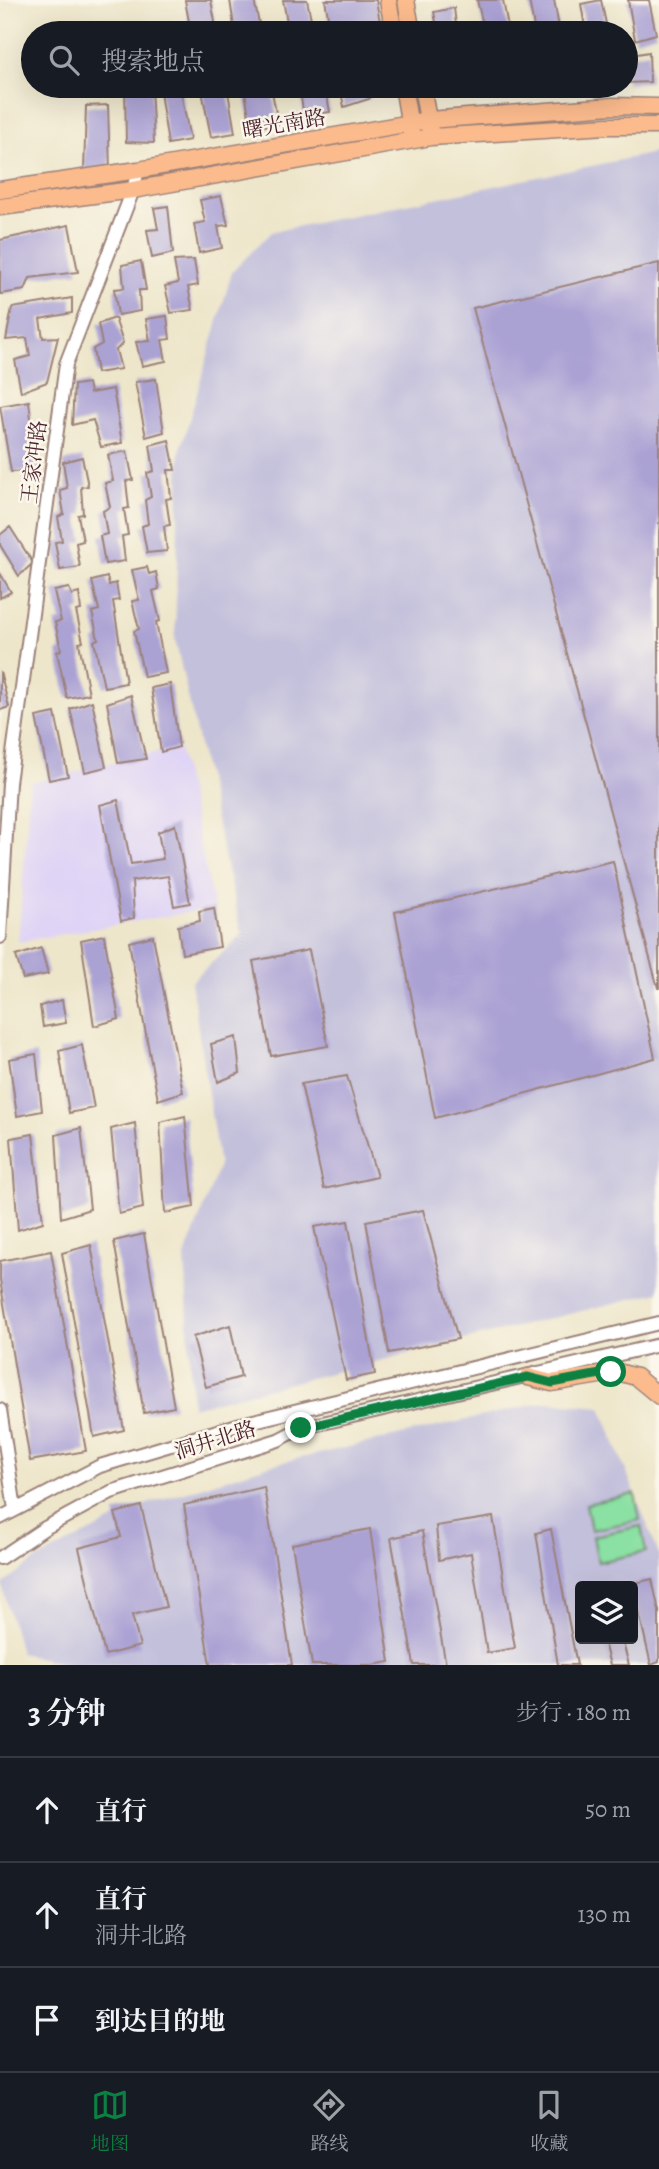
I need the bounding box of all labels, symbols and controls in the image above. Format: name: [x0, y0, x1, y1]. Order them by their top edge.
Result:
search box: [21, 21, 638, 98]
icon: search: [45, 41, 83, 79]
text: 搜索地点: [101, 44, 205, 79]
street label: 曙光南路: [240, 103, 328, 145]
street label: 王家冲路: [15, 419, 53, 505]
route start: [595, 1356, 626, 1387]
route end: [285, 1412, 316, 1443]
street label: 洞井北路: [171, 1414, 259, 1466]
map controls: [575, 1581, 638, 1644]
button: layers: [575, 1581, 638, 1644]
text: 3 分钟: [28, 1693, 106, 1733]
text: 步行 · 180 m: [516, 1697, 631, 1728]
icon: ahead: [28, 1791, 66, 1829]
text: 直行: [95, 1794, 147, 1829]
text: 50 m: [585, 1794, 631, 1825]
text: 直行: [95, 1882, 147, 1917]
icon: ahead: [28, 1896, 66, 1934]
text: 130 m: [578, 1899, 631, 1930]
text: 洞井北路: [95, 1920, 187, 1951]
icon: arrive: [28, 2001, 66, 2039]
text: 到达目的地: [95, 2004, 225, 2039]
tab: 地图: [91, 2086, 129, 2157]
tab: 路线: [310, 2086, 348, 2157]
tab: 收藏: [530, 2086, 568, 2157]

